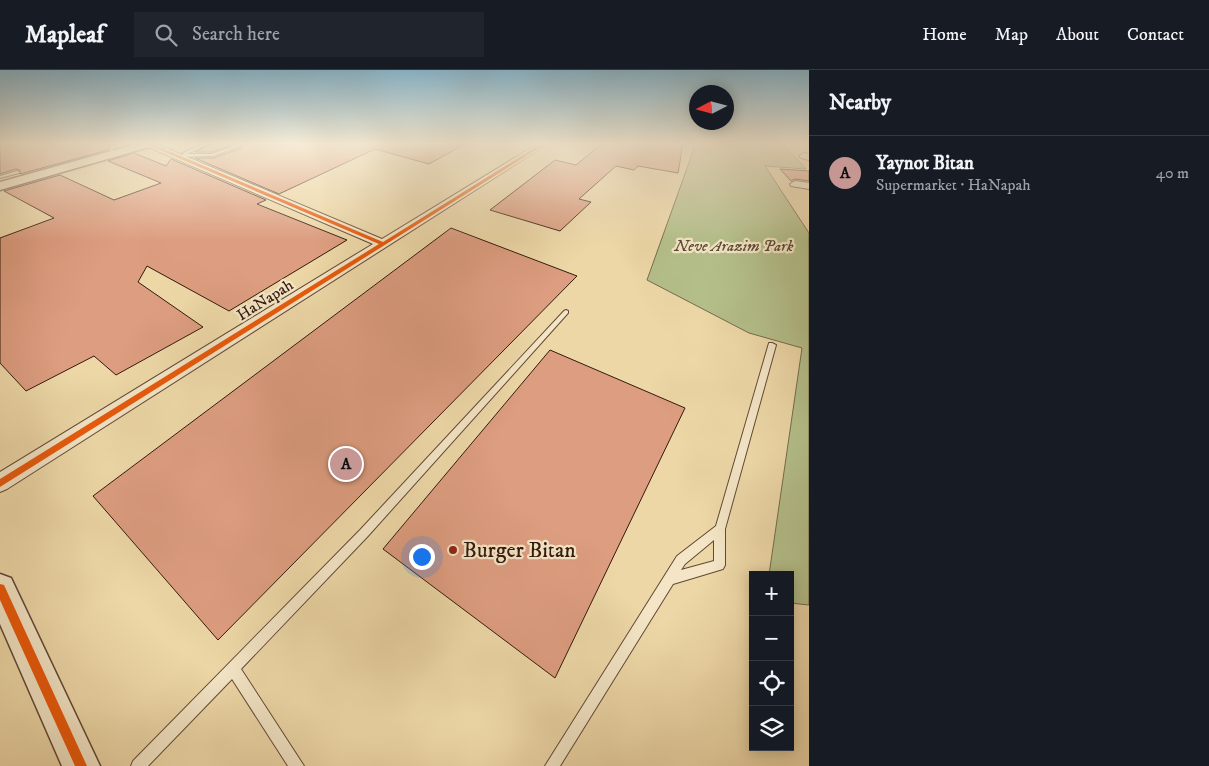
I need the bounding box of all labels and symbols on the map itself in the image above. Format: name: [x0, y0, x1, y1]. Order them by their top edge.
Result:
north arrow: [689, 85, 734, 130]
park label: Neve Arazim Park: [674, 236, 794, 256]
street label: HaNapah: [233, 275, 298, 325]
pin: A: [330, 445, 362, 483]
place label: Burger Bitan: [463, 537, 576, 564]
your location: [409, 544, 435, 570]
marker: Burger Bitan: [447, 544, 459, 556]

